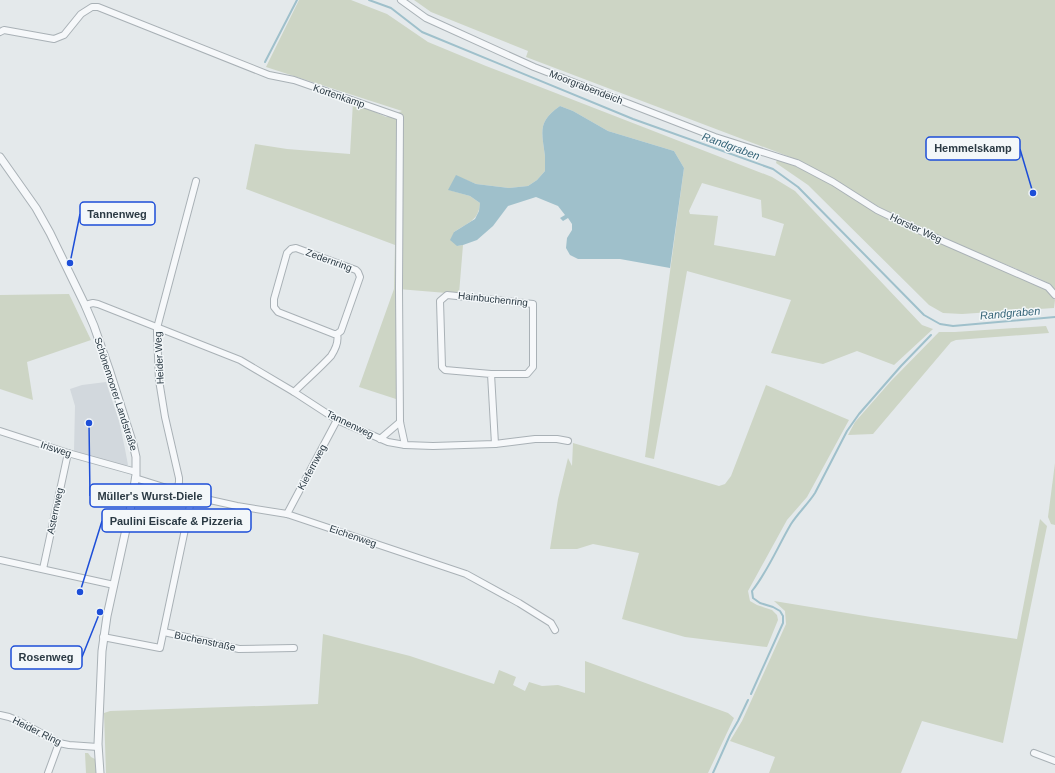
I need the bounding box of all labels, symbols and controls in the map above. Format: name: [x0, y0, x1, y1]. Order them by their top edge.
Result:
street label: Moorgrabendeich: [548, 68, 624, 106]
street label: Kortenkamp: [312, 82, 367, 110]
water label: Randgraben: [700, 130, 762, 162]
callout: Hemmelskamp: [926, 137, 1020, 160]
text: Hemmelskamp: [934, 142, 1012, 154]
callout: Tannenweg: [80, 202, 155, 225]
text: Tannenweg: [87, 208, 147, 220]
street label: Horster Weg: [888, 211, 944, 245]
street label: Zedernring: [304, 247, 354, 273]
street label: Hainbuchenring: [458, 290, 528, 308]
water label: Randgraben: [979, 304, 1041, 322]
street label: Heider Weg: [152, 331, 166, 385]
street label: Schönemoorer Landstraße: [92, 336, 140, 453]
street label: Tannenweg: [325, 408, 375, 440]
street label: Irisweg: [39, 439, 73, 459]
street label: Kiefernweg: [295, 442, 329, 492]
callout: Müller's Wurst-Diele: [90, 484, 211, 507]
street label: Asternweg: [45, 487, 65, 535]
text: Müller's Wurst-Diele: [97, 490, 203, 502]
callout: Paulini Eiscafe & Pizzeria: [102, 509, 251, 532]
text: Paulini Eiscafe & Pizzeria: [110, 515, 243, 527]
street label: Eichenweg: [328, 523, 378, 549]
street label: Buchenstraße: [173, 629, 237, 653]
callout: Rosenweg: [11, 646, 82, 669]
text: Rosenweg: [18, 651, 74, 663]
street label: Heider Ring: [11, 714, 63, 748]

